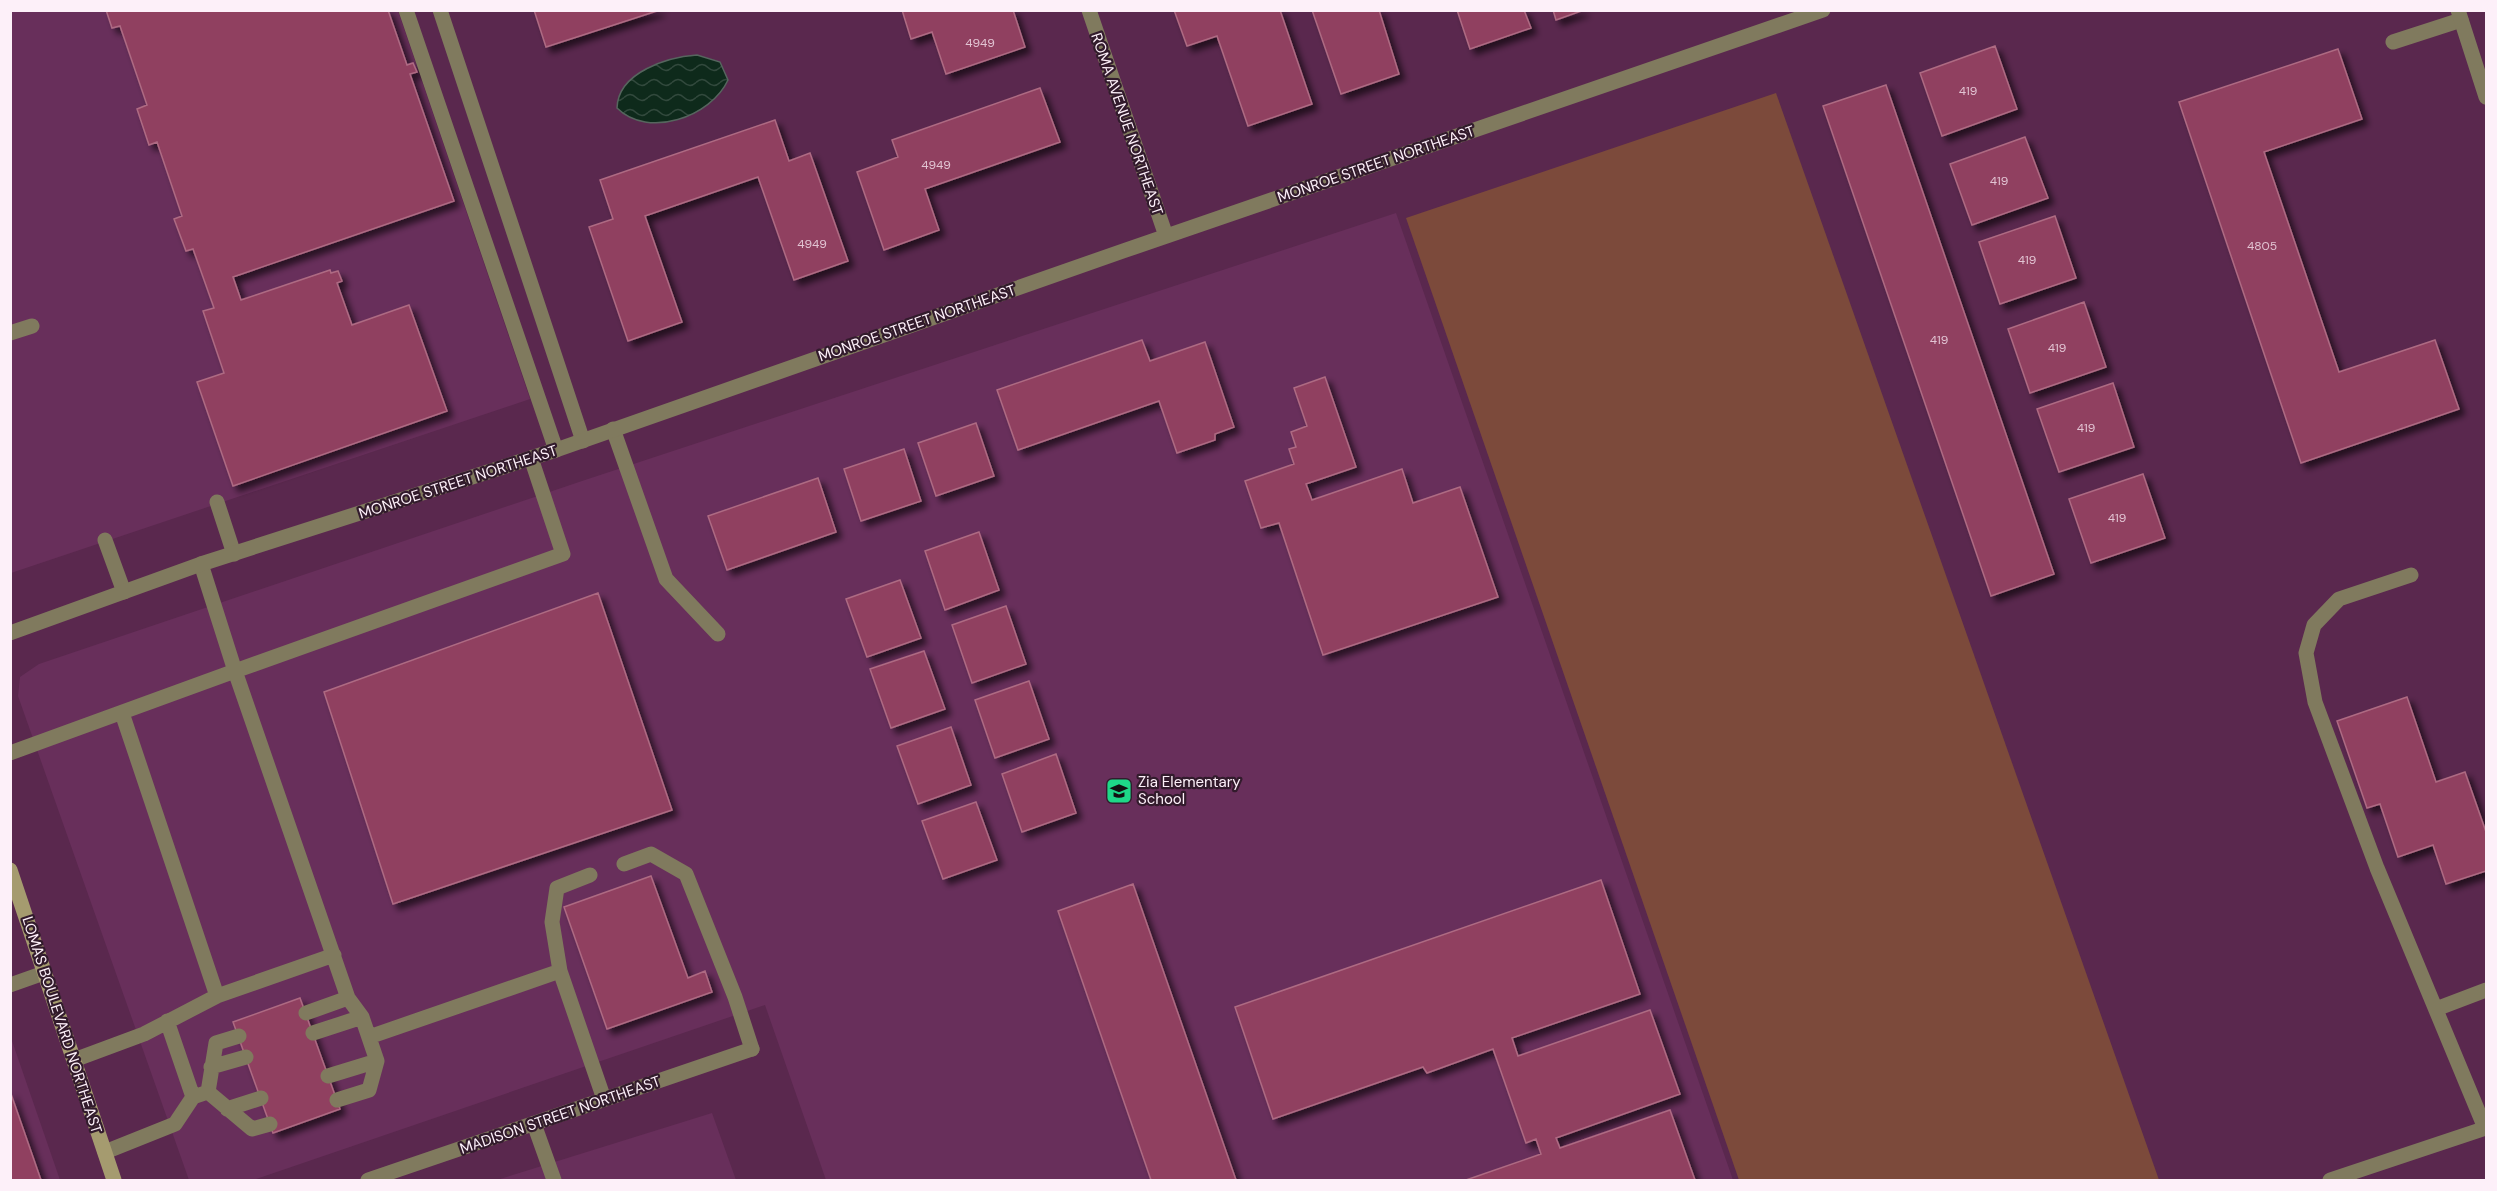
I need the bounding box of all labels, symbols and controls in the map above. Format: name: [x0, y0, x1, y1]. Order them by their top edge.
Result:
street label: ROMA AVENUE NORTHEAST: [1086, 30, 1168, 218]
house number: 4949: [965, 35, 995, 51]
house number: 419: [1959, 83, 1977, 99]
street label: MONROE STREET NORTHEAST: [1275, 121, 1477, 207]
house number: 4949: [921, 157, 951, 173]
house number: 419: [1990, 173, 2008, 189]
house number: 4949: [797, 236, 827, 252]
house number: 4805: [2247, 238, 2277, 254]
house number: 419: [2018, 252, 2036, 268]
street label: MONROE STREET NORTHEAST: [816, 280, 1018, 366]
house number: 419: [1930, 332, 1948, 348]
house number: 419: [2048, 340, 2066, 356]
house number: 419: [2077, 420, 2095, 436]
street label: MONROE STREET NORTHEAST: [356, 440, 560, 524]
house number: 419: [2108, 510, 2126, 526]
place label: Zia Elementary School: [1138, 772, 1241, 809]
school or university icon: Zia Elementary School: [1104, 776, 1134, 806]
street label: LOMAS BOULEVARD NORTHEAST: [17, 914, 107, 1136]
street label: MADISON STREET NORTHEAST: [457, 1071, 663, 1159]

